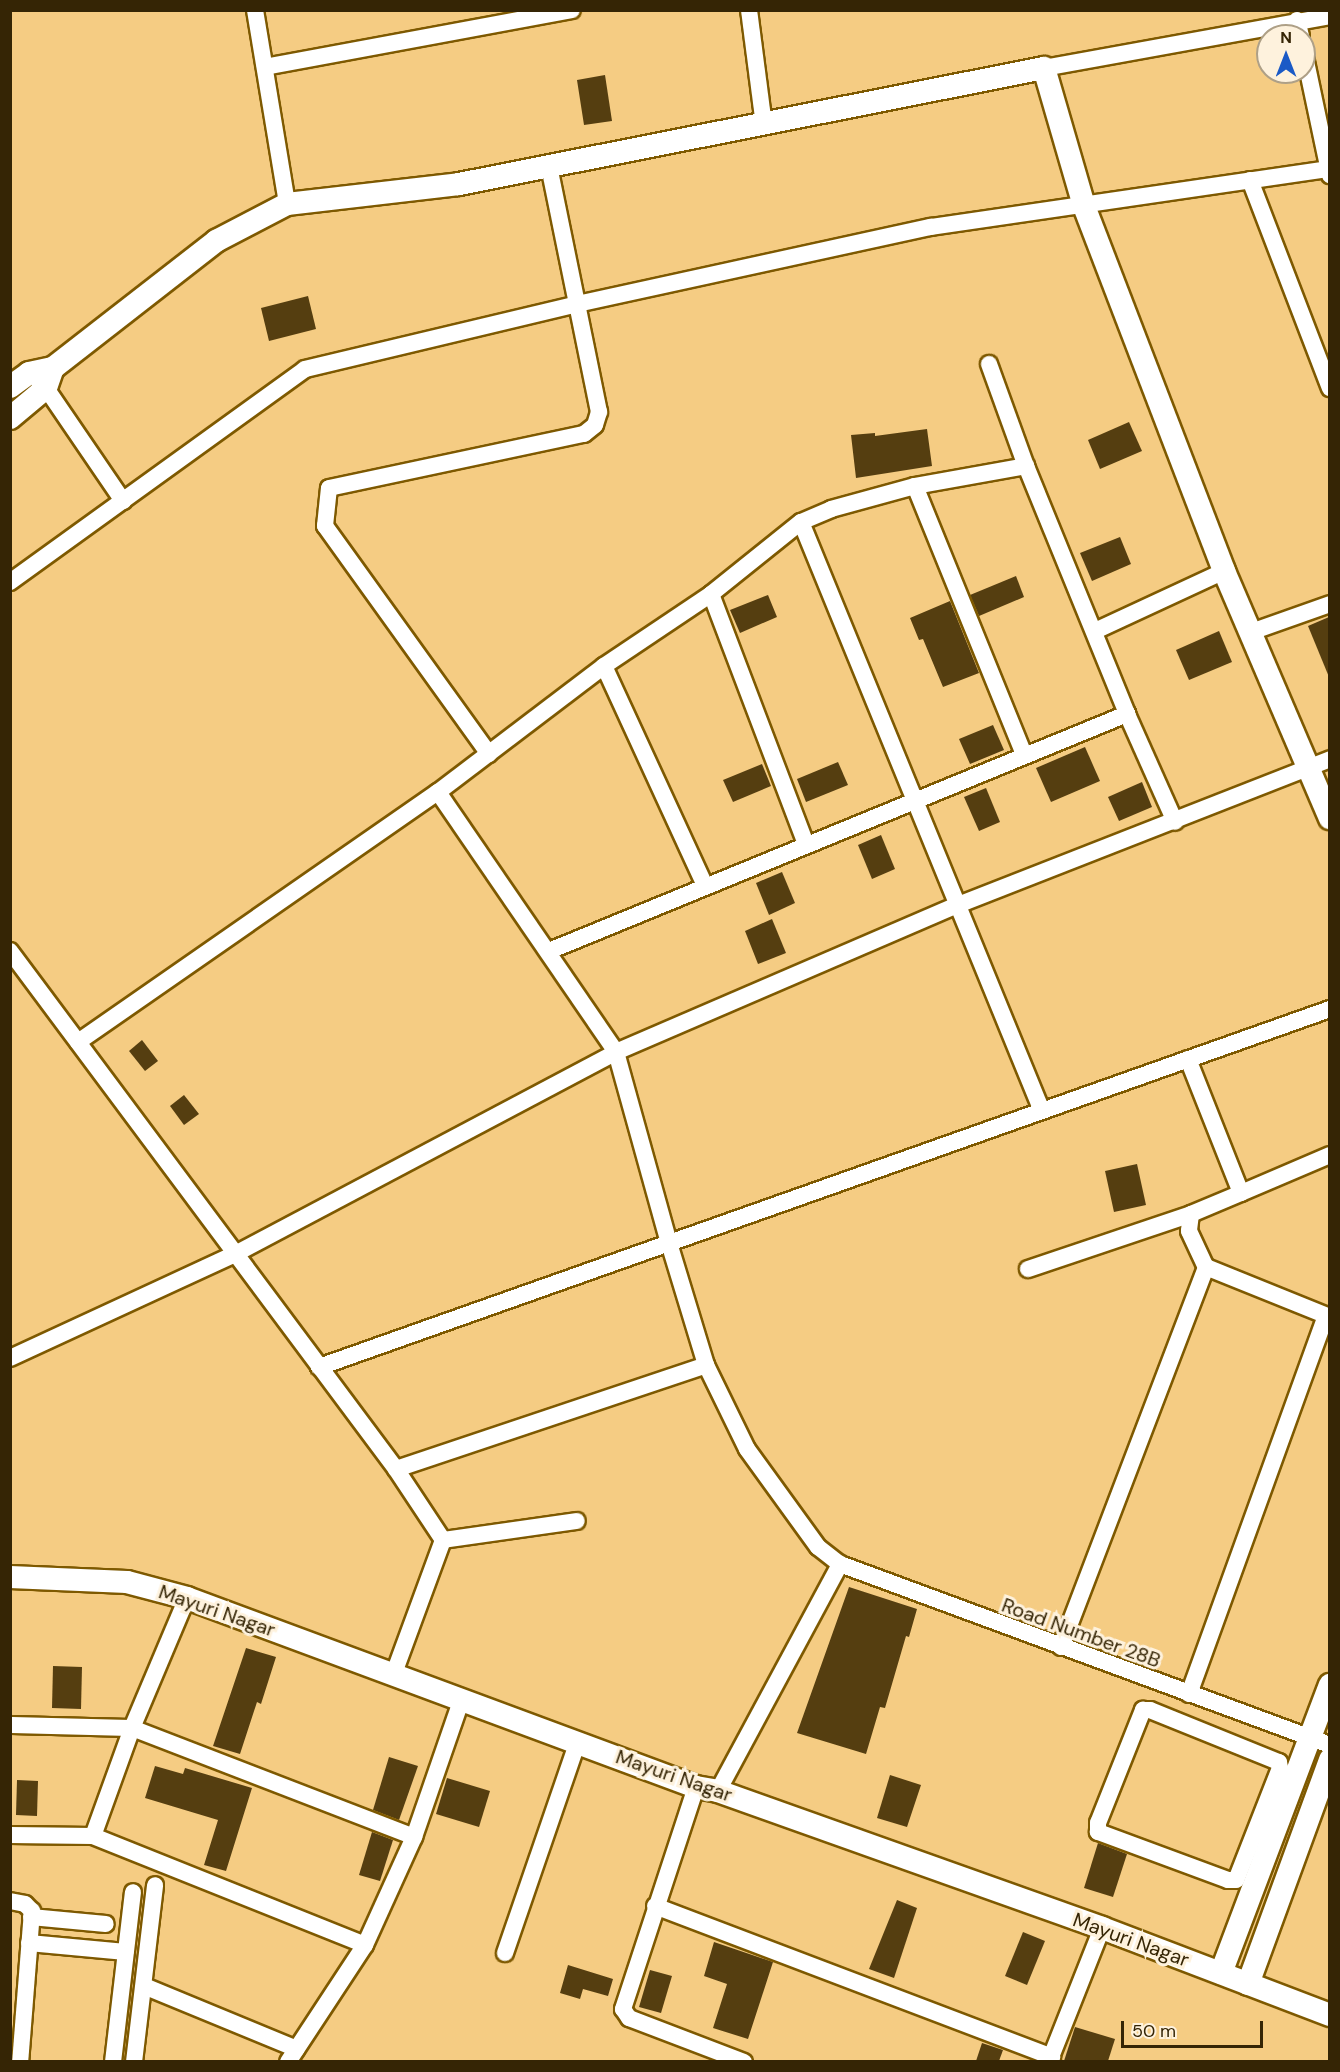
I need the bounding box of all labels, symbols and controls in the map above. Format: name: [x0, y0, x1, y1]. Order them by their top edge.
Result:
north arrow: [1256, 24, 1316, 84]
text: N: [1280, 27, 1292, 48]
street label: Mayuri Nagar: [156, 1580, 278, 1642]
street label: Road Number 28B: [998, 1593, 1164, 1673]
street label: Mayuri Nagar: [613, 1745, 735, 1807]
street label: Mayuri Nagar: [1070, 1908, 1192, 1972]
scale bar: [1124, 2009, 1266, 2047]
text: 50 m: [1132, 2019, 1176, 2043]

